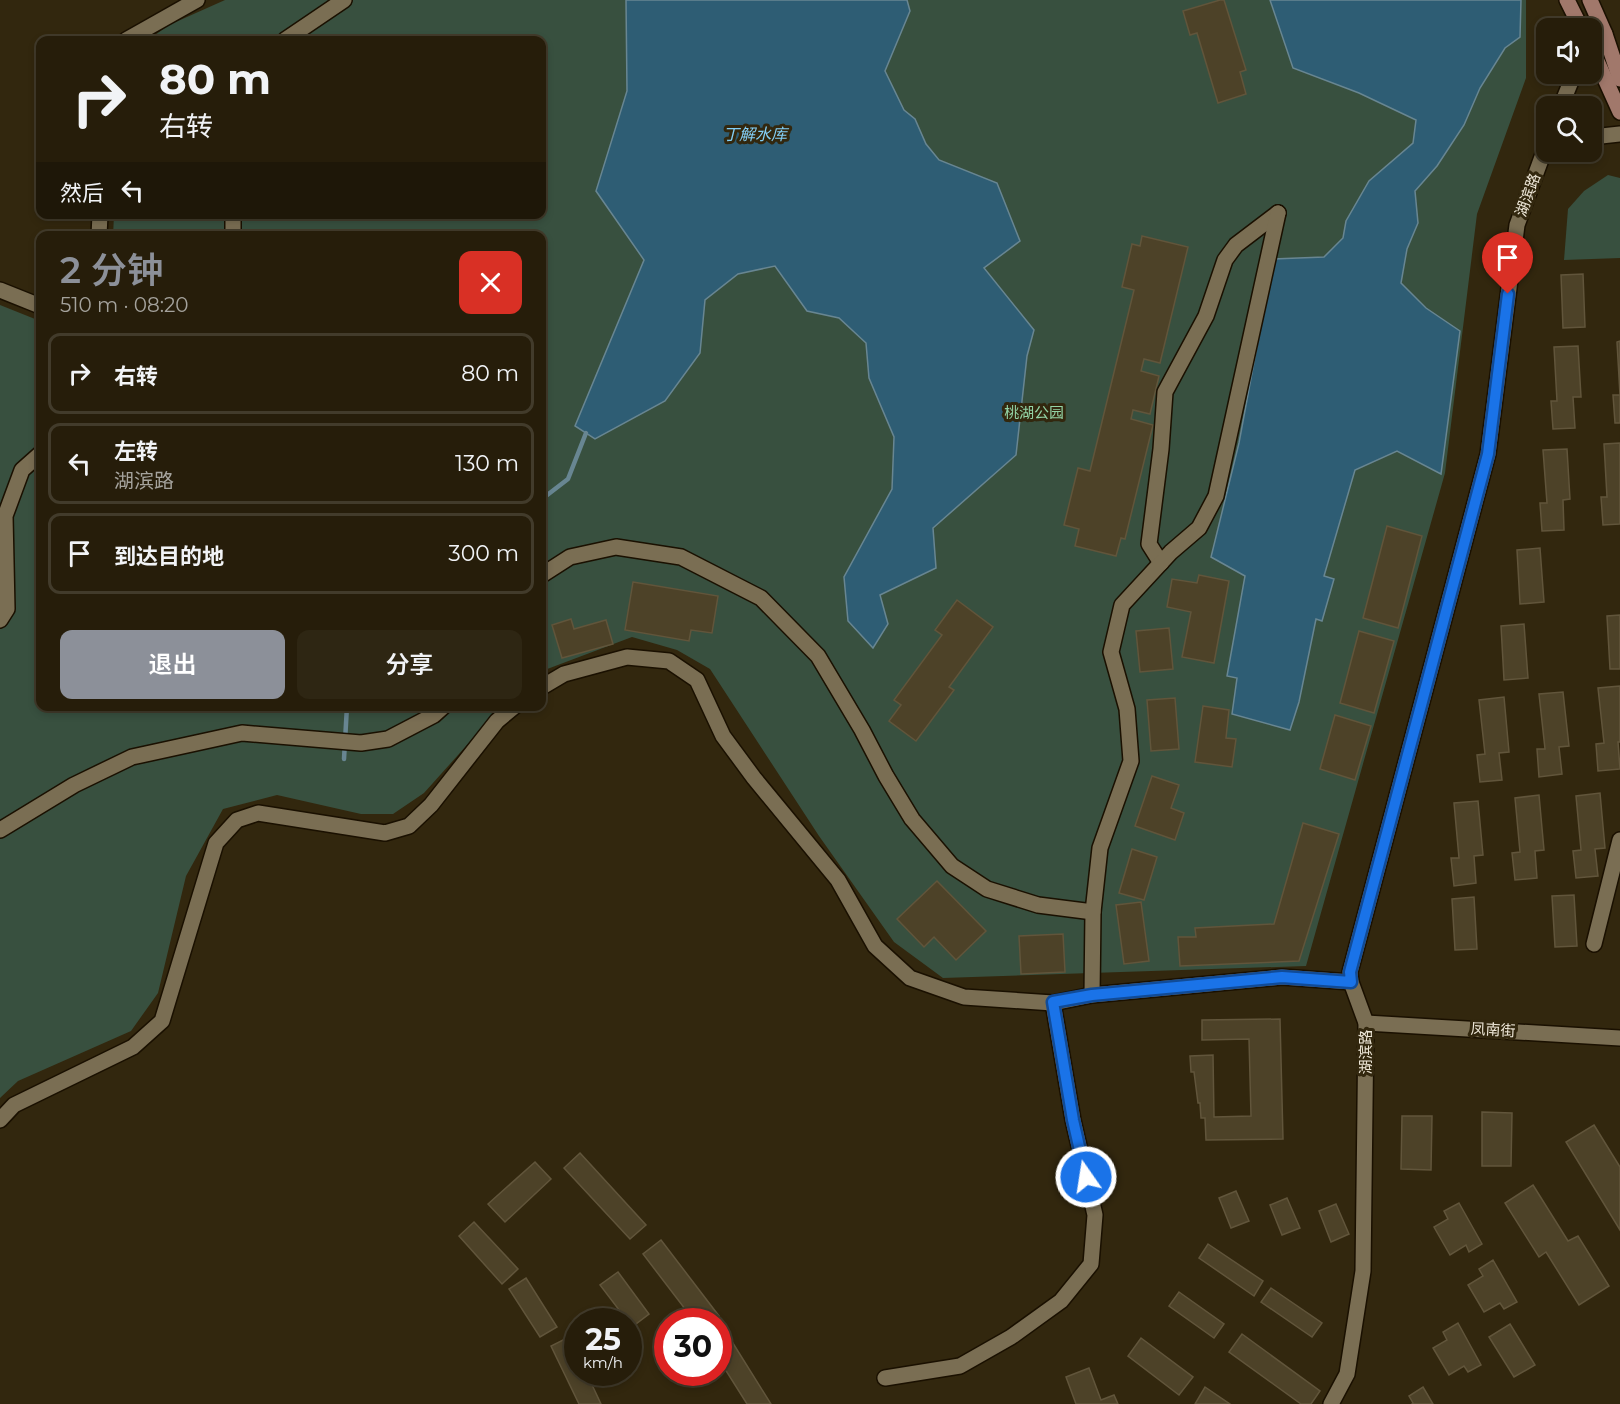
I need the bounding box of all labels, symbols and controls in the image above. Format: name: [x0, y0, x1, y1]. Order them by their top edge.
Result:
map controls: [1536, 18, 1602, 162]
button: sound: [1536, 18, 1602, 84]
text: 80 m: [159, 53, 271, 105]
icon: right: [60, 60, 138, 138]
button: search: [1536, 96, 1602, 162]
text: 右转: [159, 110, 213, 143]
water label: 丁解水库: [723, 125, 790, 144]
street label: 湖滨路: [1511, 170, 1544, 219]
icon: left: [116, 174, 149, 207]
text: 然后: [60, 180, 104, 207]
pin: [1482, 232, 1533, 294]
icon: arrive: [1491, 241, 1524, 274]
text: 2 分钟: [60, 248, 163, 292]
button: close: [459, 251, 522, 314]
text: 510 m · 08:20: [60, 293, 189, 317]
icon: right: [63, 357, 96, 390]
text: 80 m: [461, 360, 519, 387]
text: 右转: [114, 363, 158, 390]
park label: 桃湖公园: [1004, 403, 1064, 422]
text: 左转: [114, 438, 158, 465]
icon: left: [63, 447, 96, 480]
text: 130 m: [455, 450, 519, 477]
text: 湖滨路: [114, 469, 174, 493]
icon: arrive: [63, 537, 96, 570]
text: 300 m: [448, 540, 519, 567]
text: 到达目的地: [114, 543, 224, 570]
button: 退出: [60, 630, 285, 699]
button: 分享: [297, 630, 522, 699]
street label: 凤南街: [1470, 1019, 1516, 1040]
street label: 湖滨路: [1356, 1029, 1375, 1075]
position arrow: [1054, 1145, 1118, 1209]
speed limit sign: 30: [654, 1308, 732, 1386]
text: 25: [585, 1321, 621, 1358]
text: km/h: [583, 1353, 623, 1372]

